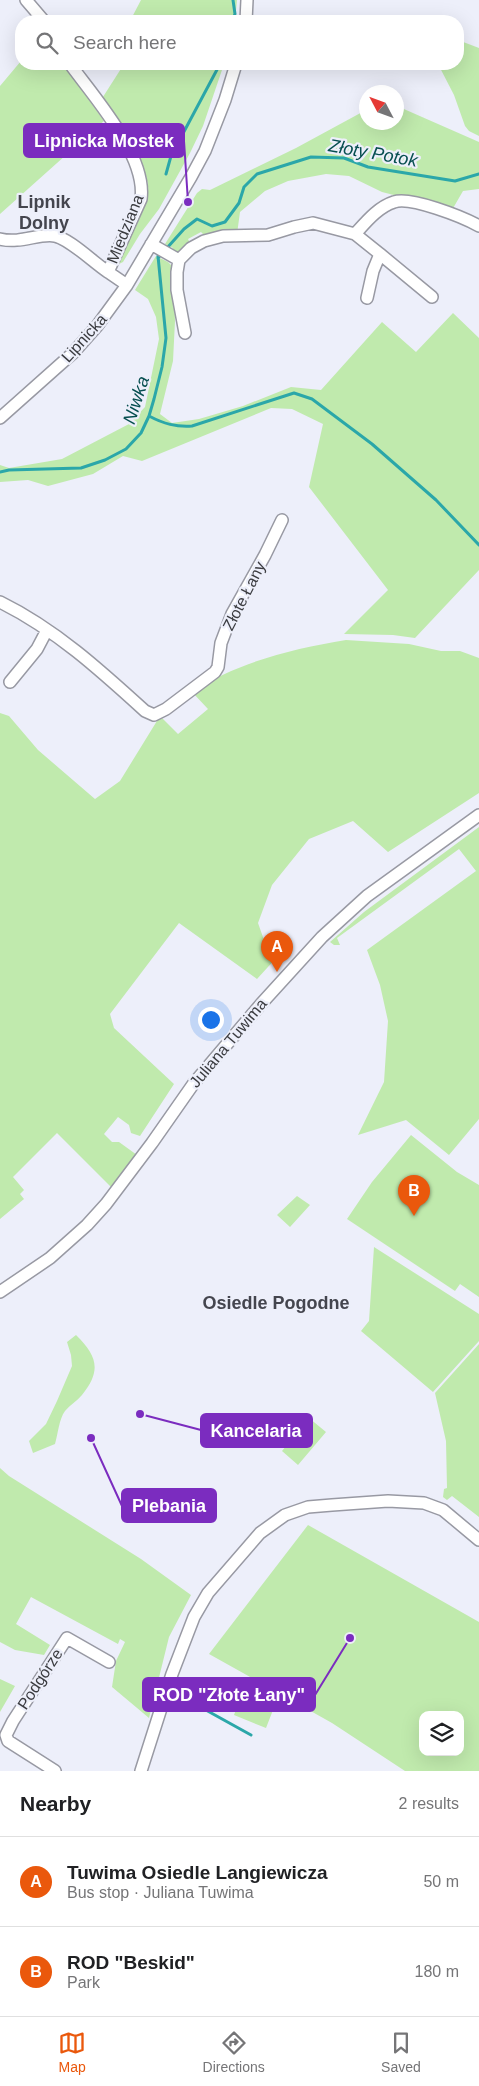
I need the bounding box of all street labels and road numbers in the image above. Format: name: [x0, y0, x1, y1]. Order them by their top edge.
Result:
street label: Miedziana: [103, 192, 147, 266]
street label: Lipnicka: [58, 310, 110, 366]
street label: Złote Łany: [219, 559, 269, 633]
street label: Juliana Tuwima: [186, 995, 270, 1091]
street label: Podgórze: [14, 1646, 66, 1712]

